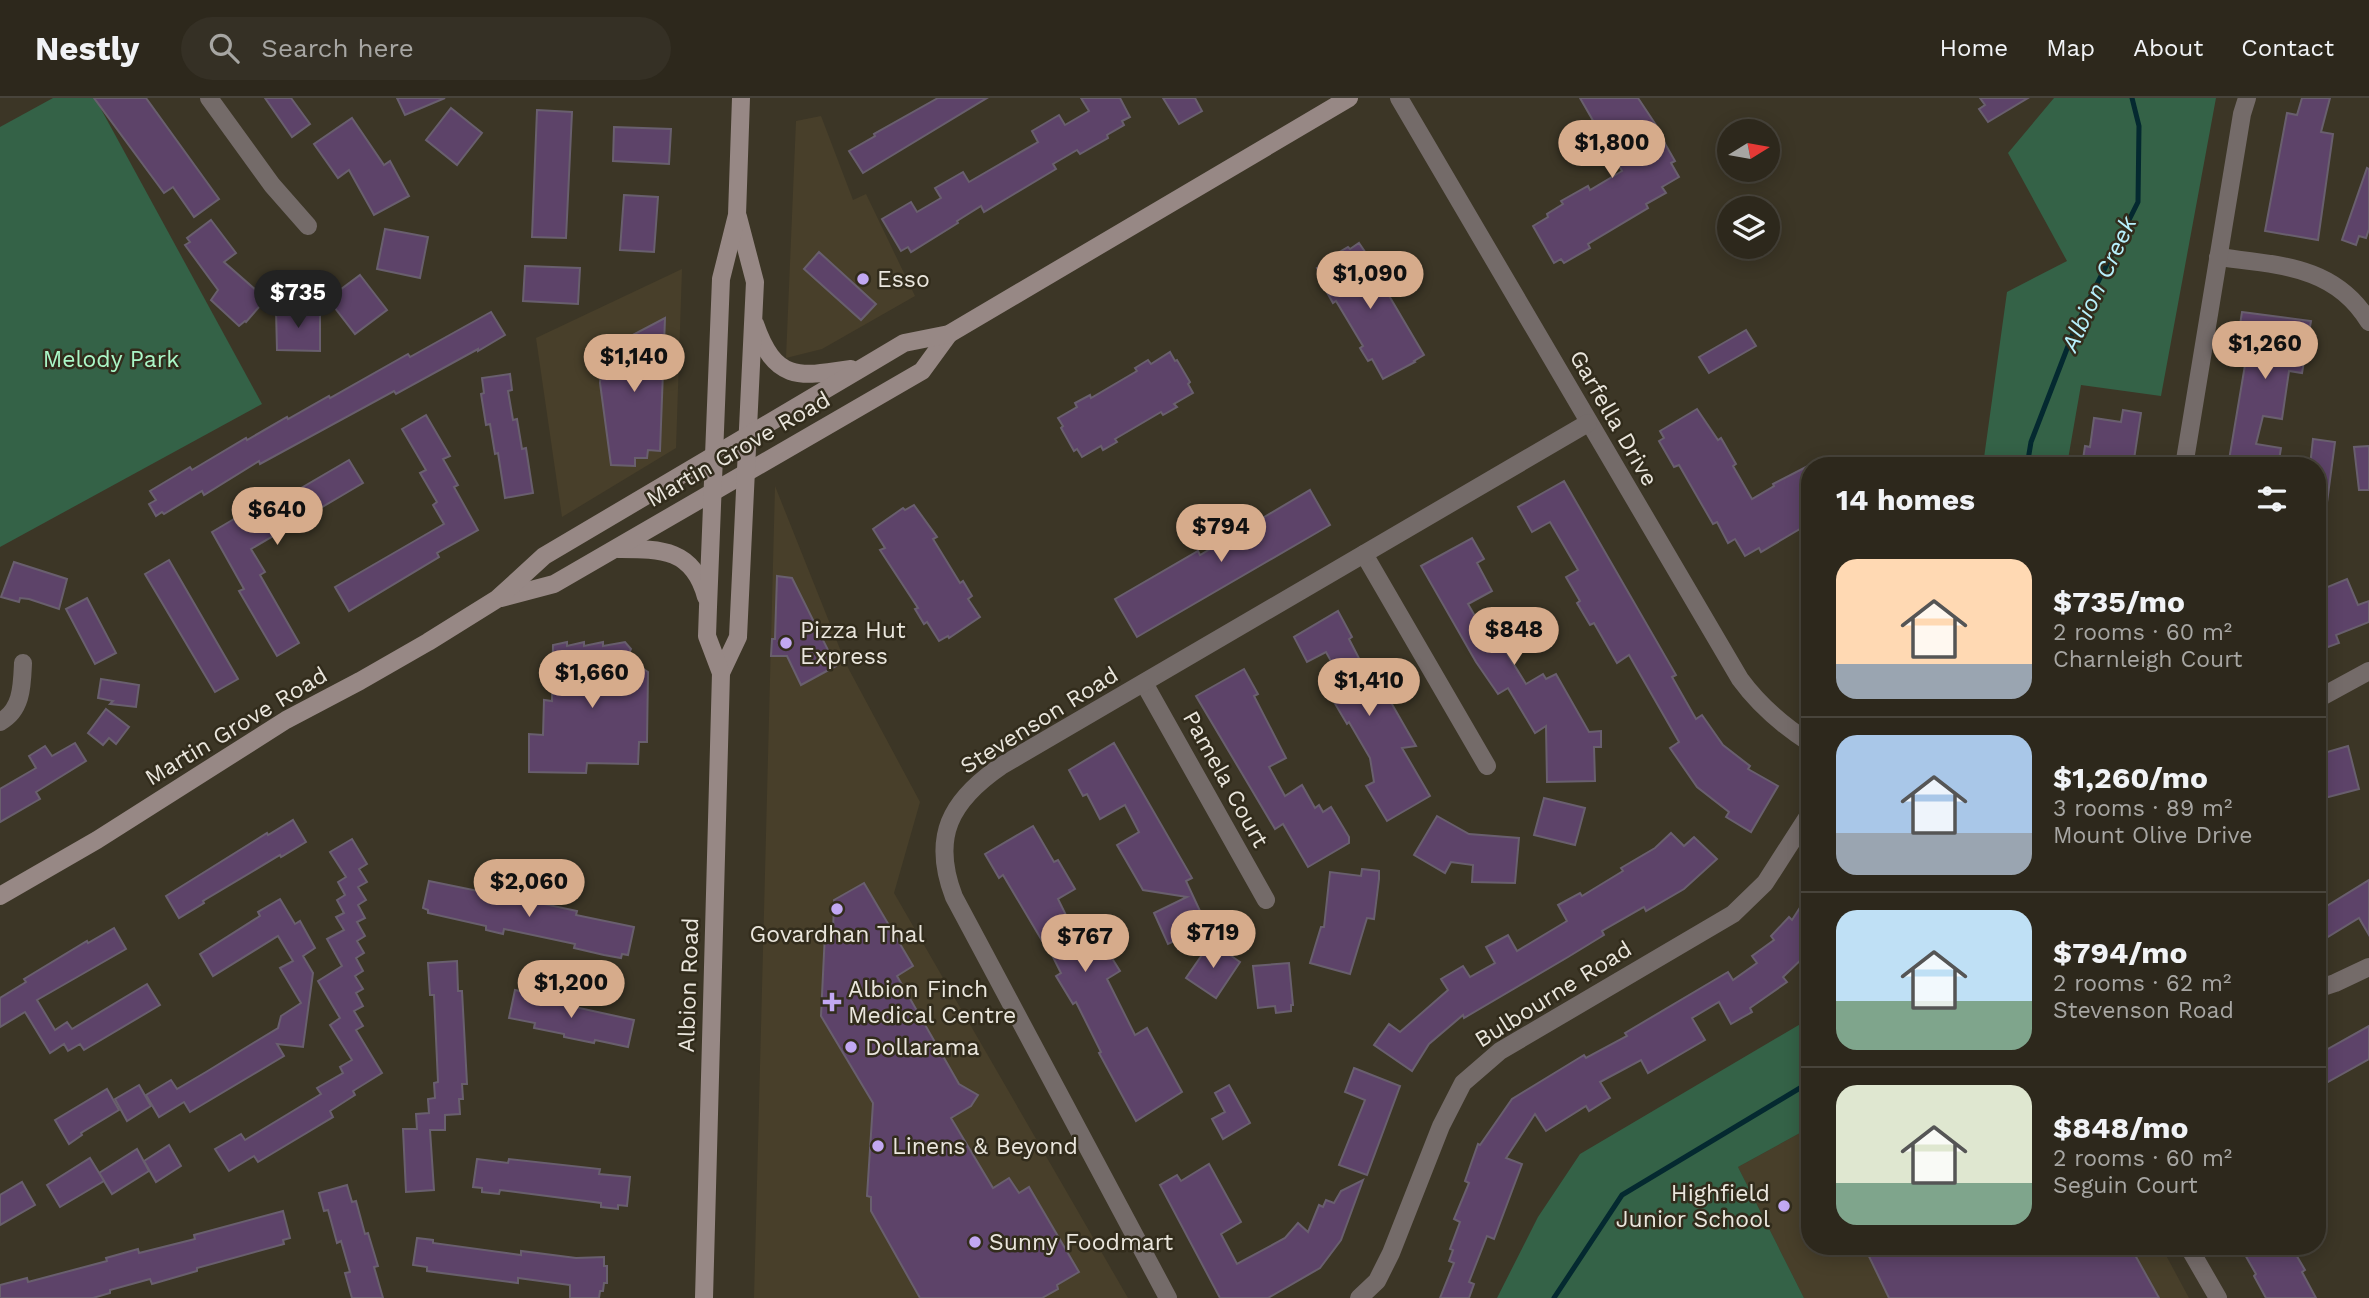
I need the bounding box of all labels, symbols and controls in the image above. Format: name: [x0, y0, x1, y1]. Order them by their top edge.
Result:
search box: [181, 17, 671, 80]
text: Nestly: [35, 29, 139, 68]
icon: search: [205, 29, 243, 67]
text: Search here: [261, 33, 414, 63]
text: Home: [1940, 34, 2008, 62]
text: Map: [2046, 34, 2095, 62]
text: About: [2133, 34, 2203, 62]
text: Contact: [2241, 34, 2334, 62]
north arrow: [1717, 119, 1780, 182]
map controls: [1717, 119, 1780, 259]
pin: $1,800: [1555, 120, 1669, 180]
text: $1,800: [1574, 129, 1650, 156]
button: layers: [1717, 196, 1780, 259]
water label: Albion Creek: [2055, 211, 2143, 357]
pin: $1,090: [1313, 252, 1427, 311]
text: $1,090: [1333, 260, 1407, 287]
place label: Esso: [877, 266, 930, 293]
pin: $735: [257, 271, 339, 330]
marker: Esso: [855, 271, 871, 287]
text: $735: [270, 279, 326, 306]
pin: $1,260: [2208, 322, 2322, 381]
text: $1,260: [2228, 330, 2302, 357]
pin: $1,140: [577, 334, 691, 394]
text: $1,140: [600, 343, 668, 370]
street label: Garfella Drive: [1564, 345, 1663, 491]
park label: Melody Park: [43, 346, 179, 373]
street label: Martin Grove Road: [642, 386, 835, 513]
icon: filters: [2253, 480, 2291, 518]
text: 14 homes: [1836, 482, 1975, 517]
pin: $640: [236, 488, 318, 547]
text: $640: [248, 496, 306, 523]
pin: $794: [1180, 504, 1262, 564]
text: $794: [1192, 513, 1250, 540]
text: $735/mo: [2053, 584, 2185, 619]
icon: home: [1892, 587, 1976, 671]
pin: $848: [1473, 608, 1555, 667]
text: $848: [1485, 616, 1543, 643]
place label: Pizza Hut Express: [800, 617, 906, 670]
text: 2 rooms · 60 m²: [2053, 619, 2232, 646]
marker: Pizza Hut Express: [778, 635, 794, 651]
text: Charnleigh Court: [2053, 646, 2243, 673]
pin: $1,660: [535, 650, 649, 710]
pin: $1,410: [1312, 658, 1426, 718]
text: $1,660: [555, 659, 629, 686]
street label: Martin Grove Road: [140, 661, 332, 791]
street label: Stevenson Road: [955, 661, 1123, 780]
text: $1,410: [1334, 667, 1404, 694]
street label: Pamela Court: [1177, 706, 1274, 852]
text: $1,260/mo: [2053, 760, 2208, 795]
icon: home: [1892, 763, 1976, 847]
text: 3 rooms · 89 m²: [2053, 795, 2232, 822]
text: Mount Olive Drive: [2053, 822, 2253, 849]
pin: $2,060: [472, 860, 586, 919]
text: $2,060: [490, 868, 568, 895]
marker: Govardhan Thal: [829, 901, 845, 917]
pin: $719: [1172, 910, 1254, 970]
pin: $767: [1044, 914, 1126, 974]
street label: Albion Road: [673, 917, 704, 1053]
text: $719: [1187, 919, 1239, 946]
place label: Govardhan Thal: [749, 921, 925, 948]
text: $767: [1057, 923, 1113, 950]
street label: Bulbourne Road: [1470, 935, 1637, 1053]
text: $794/mo: [2053, 935, 2188, 970]
icon: home: [1892, 938, 1976, 1022]
pin: $1,200: [514, 960, 628, 1020]
text: $1,200: [534, 969, 608, 996]
text: 2 rooms · 62 m²: [2053, 970, 2231, 997]
place label: Albion Finch Medical Centre: [848, 976, 1016, 1029]
marker: Albion Finch Medical Centre: [822, 992, 842, 1012]
text: Stevenson Road: [2053, 997, 2234, 1024]
place label: Dollarama: [865, 1034, 980, 1061]
marker: Dollarama: [843, 1039, 859, 1055]
text: $848/mo: [2053, 1110, 2188, 1145]
icon: home: [1892, 1113, 1976, 1197]
place label: Linens & Beyond: [892, 1133, 1078, 1160]
marker: Linens & Beyond: [870, 1138, 886, 1154]
text: 2 rooms · 60 m²: [2053, 1145, 2232, 1172]
text: Seguin Court: [2053, 1172, 2198, 1199]
place label: Highfield Junior School: [1616, 1180, 1770, 1233]
marker: Highfield Junior School: [1776, 1198, 1792, 1214]
place label: Sunny Foodmart: [989, 1229, 1174, 1256]
marker: Sunny Foodmart: [967, 1234, 983, 1250]

